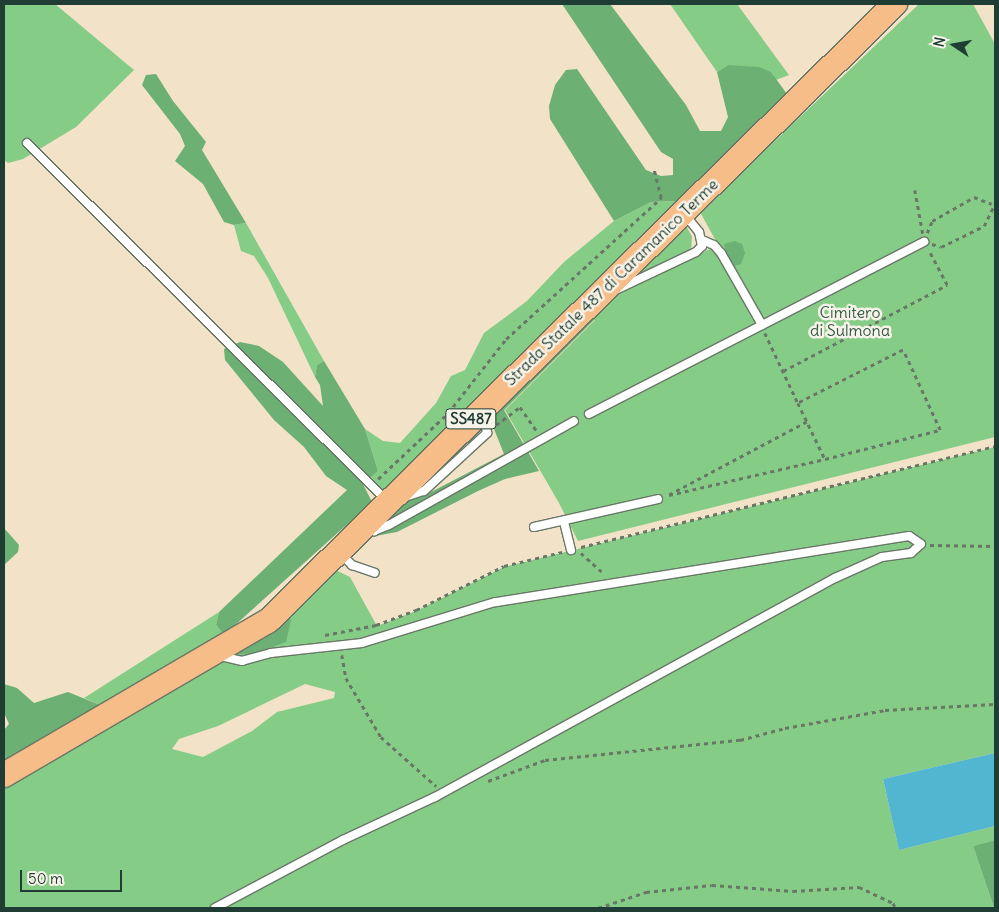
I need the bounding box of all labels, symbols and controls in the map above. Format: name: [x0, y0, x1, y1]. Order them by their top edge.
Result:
north arrow: [929, 20, 979, 70]
text: N: [930, 35, 949, 48]
street label: Strada Statale 487 di Caramanico Terme: [500, 175, 722, 389]
park label: Cimitero di Sulmona: [810, 302, 890, 340]
road number: SS487: [445, 406, 497, 432]
scale bar: [22, 860, 125, 892]
text: 50 m: [28, 869, 63, 888]

